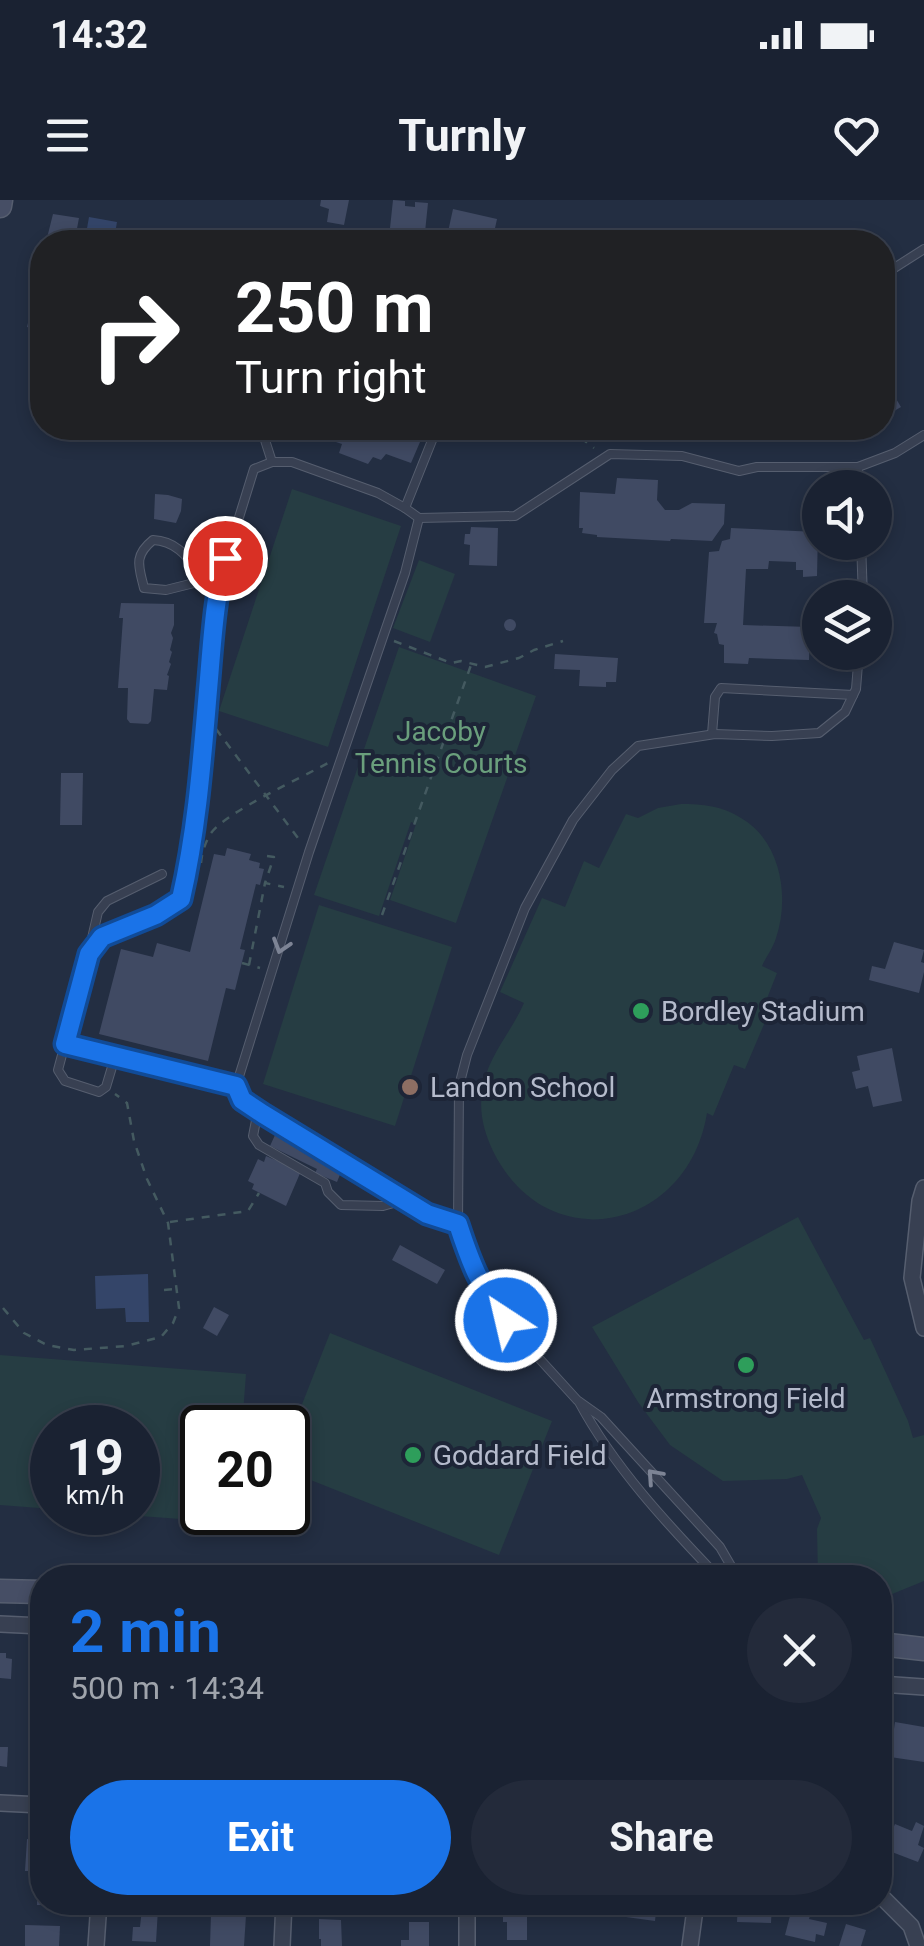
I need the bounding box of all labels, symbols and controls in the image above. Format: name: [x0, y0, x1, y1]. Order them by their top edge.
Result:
text: 14:32: [50, 13, 148, 57]
icon: menu: [40, 108, 95, 163]
icon: heart: [829, 108, 884, 163]
text: Turnly: [398, 109, 526, 162]
text: 250 m: [235, 267, 434, 349]
icon: right: [70, 270, 200, 400]
text: Turn right: [235, 351, 427, 404]
map controls: [802, 470, 892, 670]
button: sound: [802, 470, 892, 560]
pin: [183, 516, 268, 601]
icon: arrive: [198, 531, 253, 586]
button: layers: [802, 580, 892, 670]
park label: Jacoby Tennis Courts: [355, 715, 527, 780]
one-way arrow: [272, 936, 292, 953]
place label: Bordley Stadium: [661, 995, 865, 1028]
marker: Bordley Stadium: [630, 1000, 652, 1022]
place label: Landon School: [430, 1071, 615, 1104]
marker: Landon School: [399, 1076, 421, 1098]
position arrow: [454, 1268, 558, 1372]
marker: Armstrong Field: [735, 1354, 757, 1376]
place label: Armstrong Field: [647, 1382, 845, 1415]
speed limit sign: 20: [180, 1405, 310, 1535]
text: 19: [66, 1429, 124, 1487]
place label: Goddard Field: [433, 1439, 607, 1472]
marker: Goddard Field: [402, 1444, 424, 1466]
one-way arrow: [647, 1469, 665, 1488]
text: km/h: [66, 1481, 124, 1510]
text: 2 min: [70, 1596, 221, 1667]
button: close: [747, 1598, 852, 1703]
text: 500 m · 14:34: [70, 1669, 264, 1707]
button: Exit: [70, 1780, 451, 1895]
button: Share: [471, 1780, 852, 1895]

